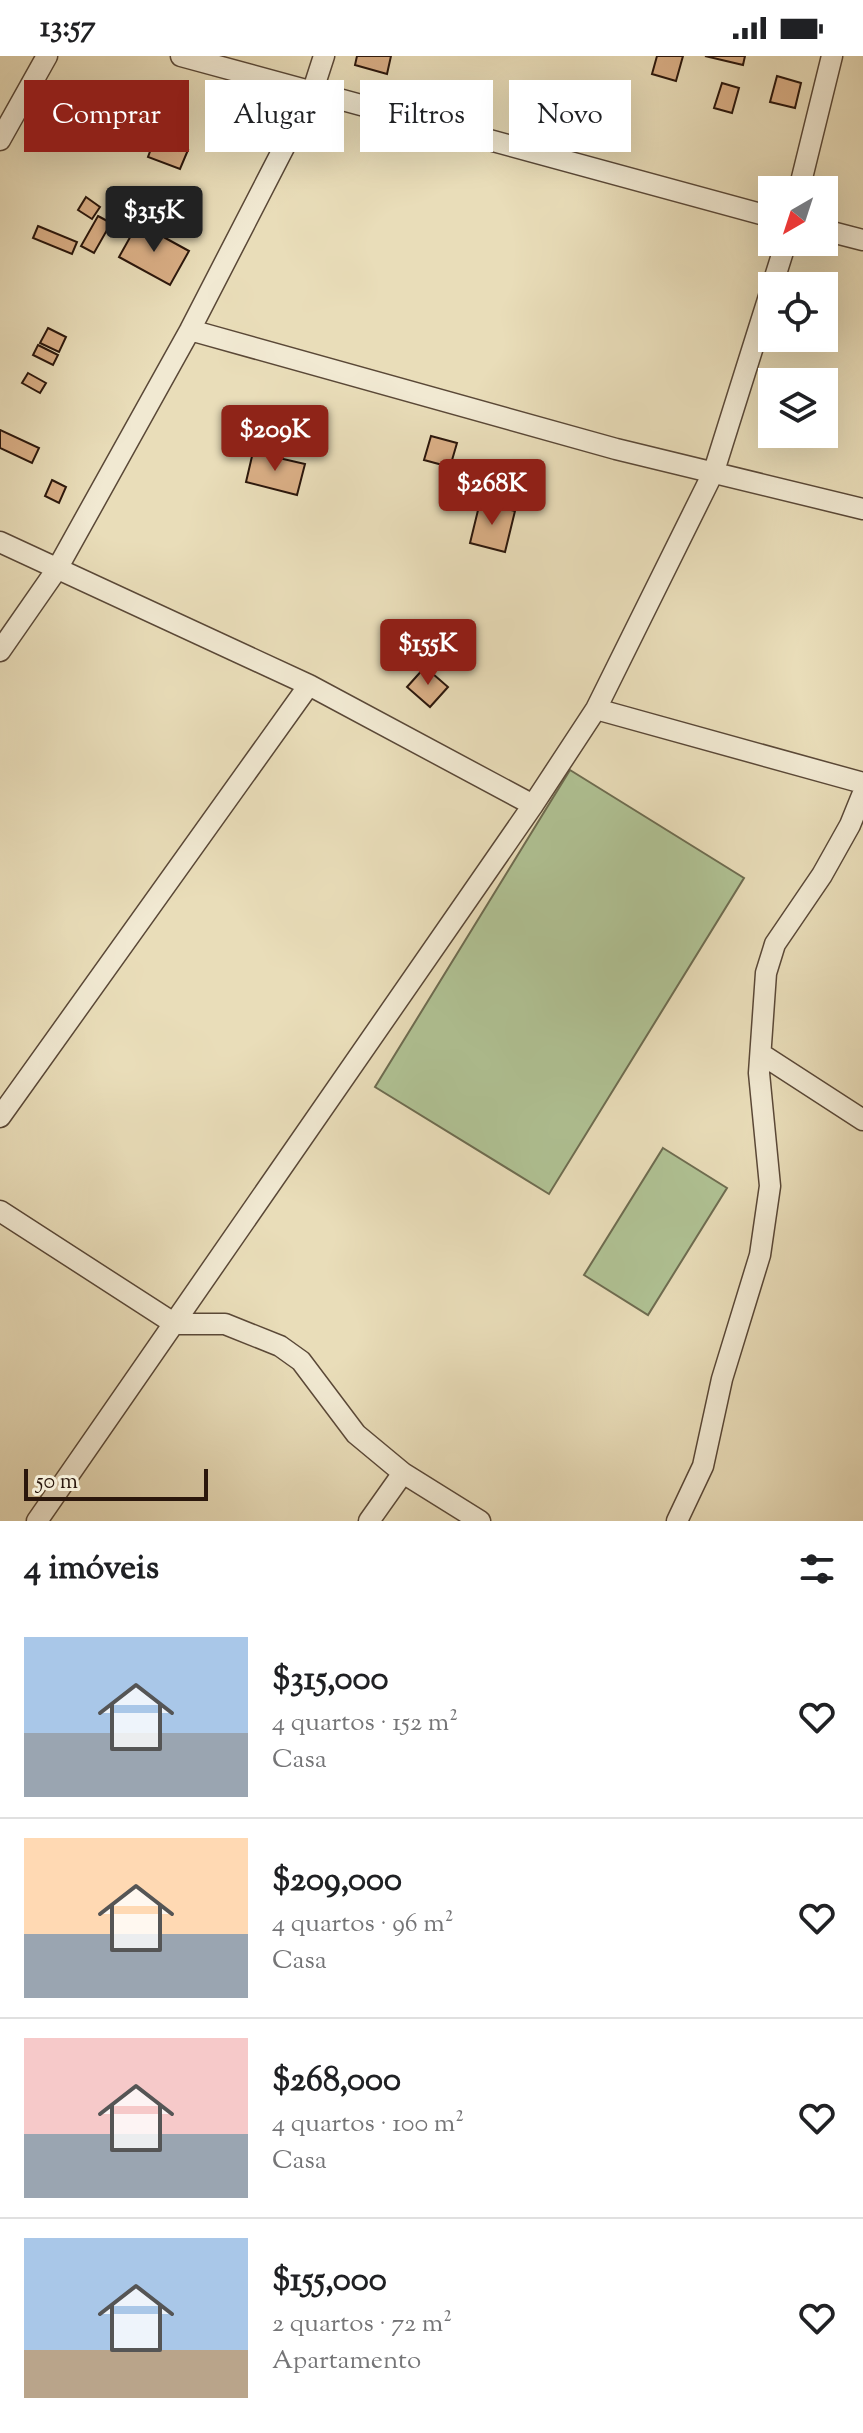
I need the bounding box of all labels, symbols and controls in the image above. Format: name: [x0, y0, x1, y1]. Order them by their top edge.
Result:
text: 13:57: [40, 7, 95, 50]
chip: Comprar: [24, 80, 189, 152]
chip: Alugar: [205, 80, 344, 152]
chip: Filtros: [360, 80, 493, 152]
chip: Novo: [509, 80, 631, 152]
north arrow: [758, 176, 838, 256]
map controls: [758, 176, 838, 448]
pin: $315K: [98, 186, 210, 254]
text: $315K: [124, 193, 184, 230]
button: locate: [758, 272, 838, 352]
button: layers: [758, 368, 838, 448]
pin: $209K: [219, 405, 331, 473]
text: $209K: [239, 412, 311, 449]
pin: $268K: [436, 459, 548, 527]
text: $268K: [457, 466, 527, 503]
pin: $155K: [372, 619, 484, 687]
text: $155K: [398, 626, 458, 663]
scale bar: [24, 1465, 208, 1501]
text: 50 m: [36, 1467, 78, 1499]
text: 4 imóveis: [24, 1545, 159, 1594]
icon: filters: [795, 1547, 839, 1591]
text: $315,000: [272, 1656, 389, 1705]
icon: home: [88, 1669, 184, 1765]
icon: heart: [795, 1695, 839, 1739]
text: 4 quartos · 152 m²: [272, 1705, 458, 1742]
text: Casa: [272, 1742, 327, 1779]
text: $209,000: [272, 1857, 402, 1906]
icon: home: [88, 1870, 184, 1966]
icon: heart: [795, 1896, 839, 1940]
text: 4 quartos · 96 m²: [272, 1906, 454, 1943]
text: Casa: [272, 1943, 327, 1980]
text: $268,000: [272, 2057, 401, 2106]
icon: home: [88, 2070, 184, 2166]
icon: heart: [795, 2096, 839, 2140]
text: 4 quartos · 100 m²: [272, 2106, 464, 2143]
text: Casa: [272, 2143, 327, 2180]
text: $155,000: [272, 2257, 387, 2306]
icon: home: [88, 2270, 184, 2366]
icon: heart: [795, 2296, 839, 2340]
text: 2 quartos · 72 m²: [272, 2306, 452, 2343]
text: Apartamento: [272, 2343, 421, 2380]

